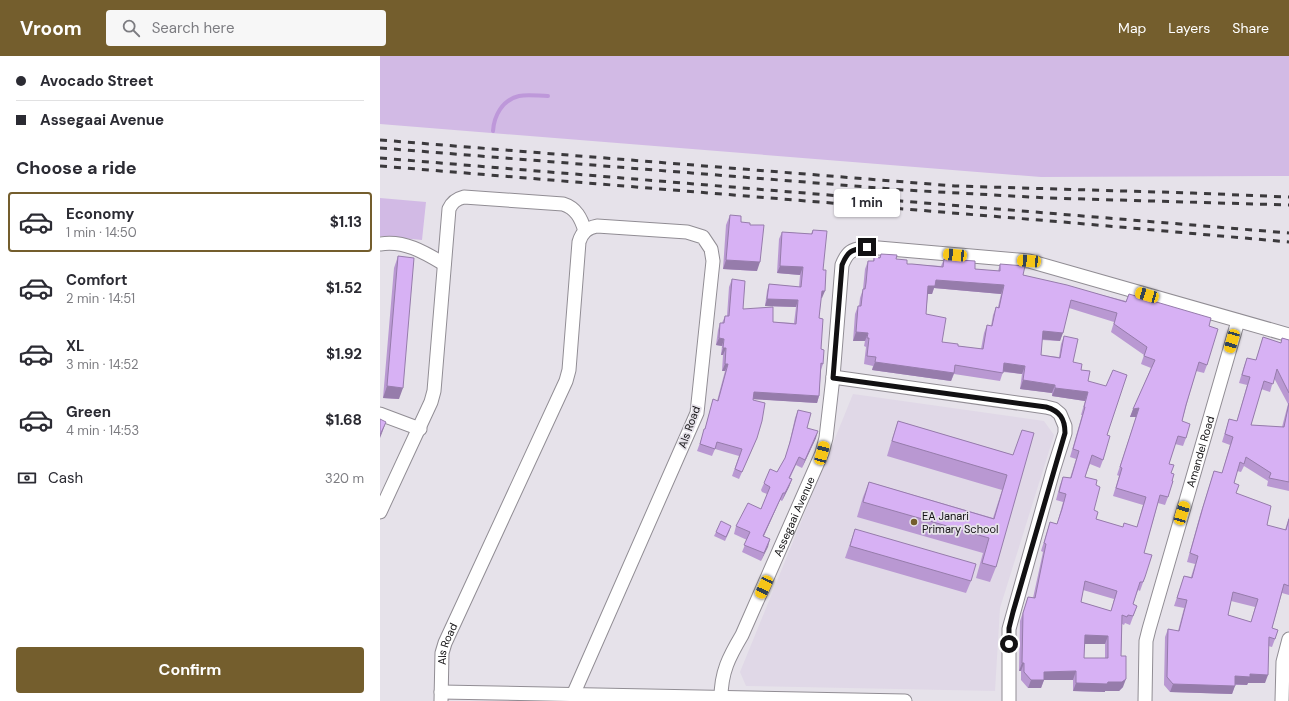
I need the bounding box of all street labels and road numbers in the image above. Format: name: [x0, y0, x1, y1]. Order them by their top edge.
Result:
street label: Als Road: [675, 404, 703, 450]
street label: Amandel Road: [1183, 414, 1217, 489]
street label: Assegaai Avenue: [771, 474, 818, 558]
street label: Als Road: [435, 620, 460, 665]

